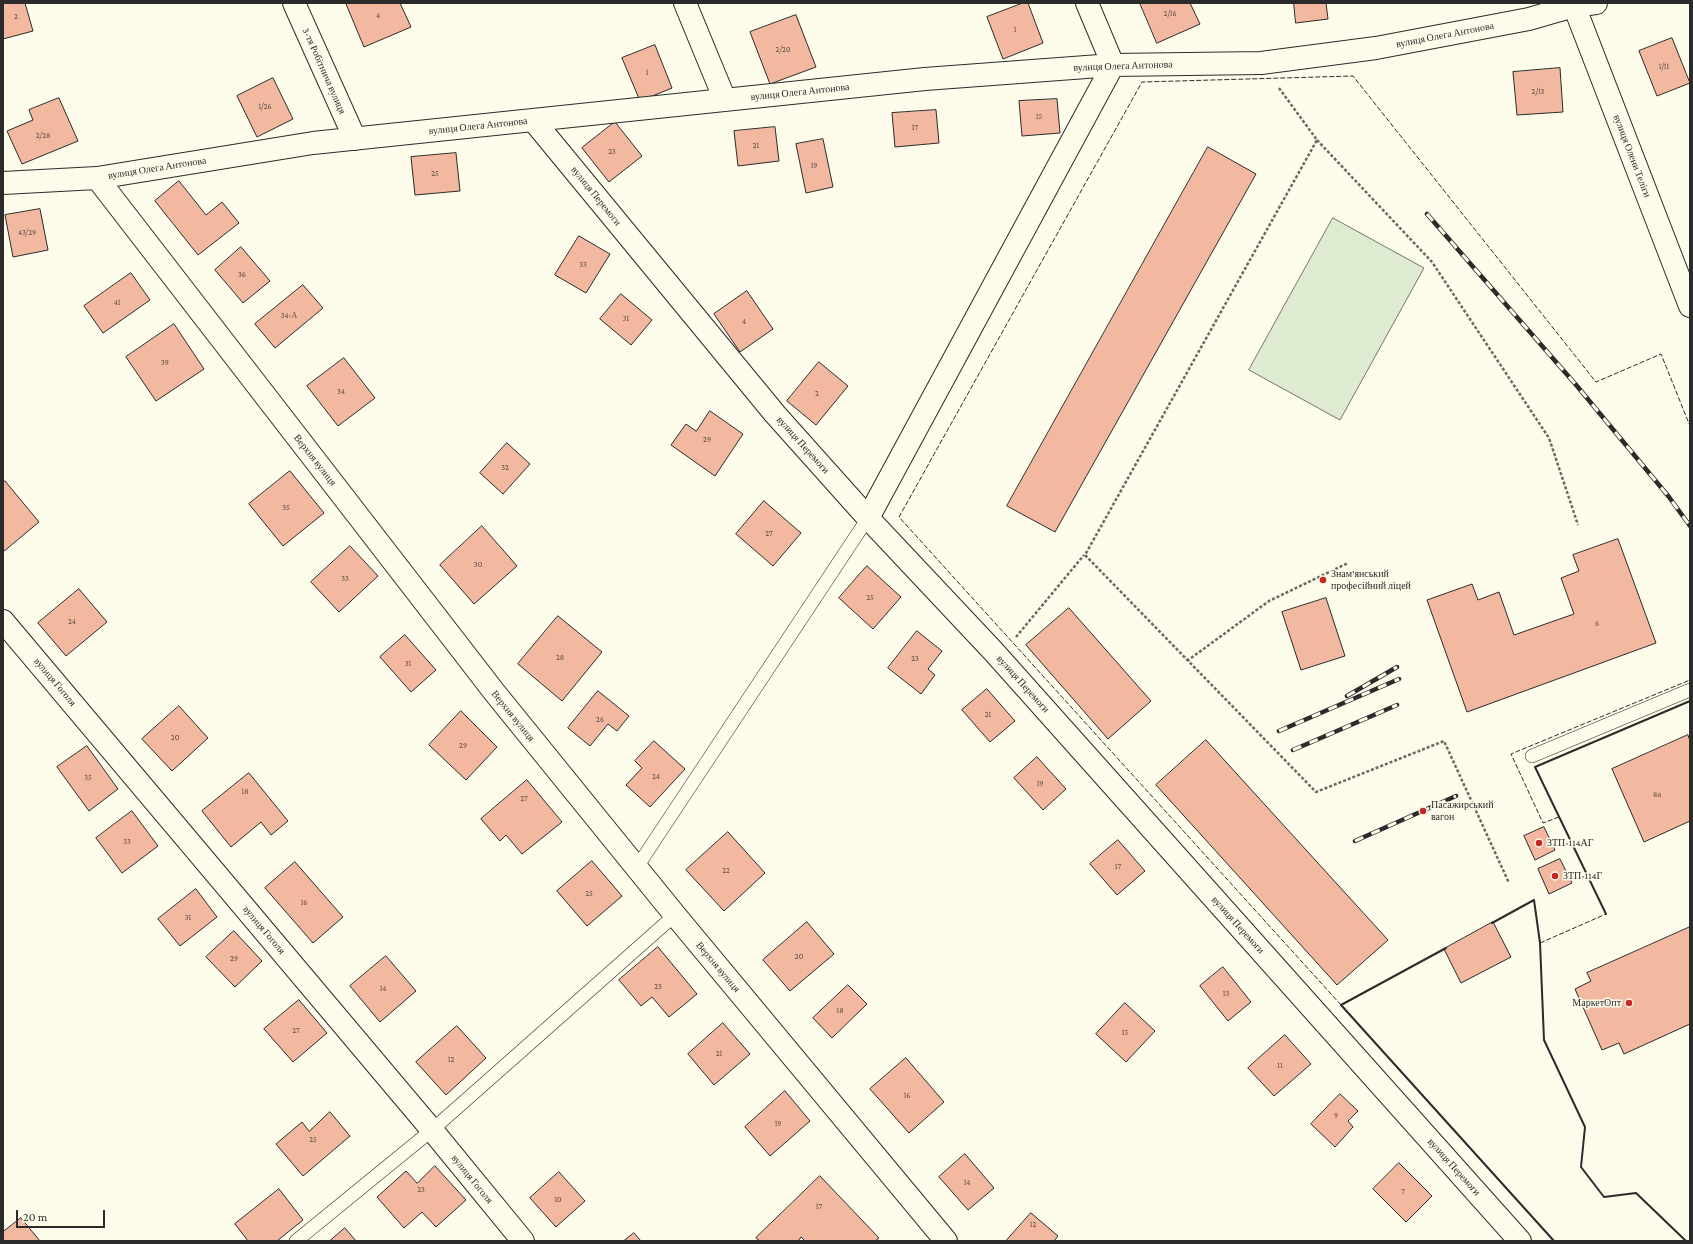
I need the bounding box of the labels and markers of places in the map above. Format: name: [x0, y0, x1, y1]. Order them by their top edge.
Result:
place label: Знам'янський професійний ліцей: [1331, 568, 1411, 592]
marker: Знам'янський професійний ліцей: [1318, 575, 1328, 585]
place label: Пасажирський вагон: [1431, 799, 1493, 822]
marker: Пасажирський вагон: [1418, 806, 1428, 816]
place label: ЗТП-114АГ: [1547, 837, 1594, 849]
marker: ЗТП-114АГ: [1534, 838, 1544, 848]
place label: ЗТП-114Г: [1563, 870, 1602, 882]
marker: ЗТП-114Г: [1550, 871, 1560, 881]
place label: МаркетОпт: [1572, 997, 1621, 1009]
marker: МаркетОпт: [1624, 998, 1634, 1008]

